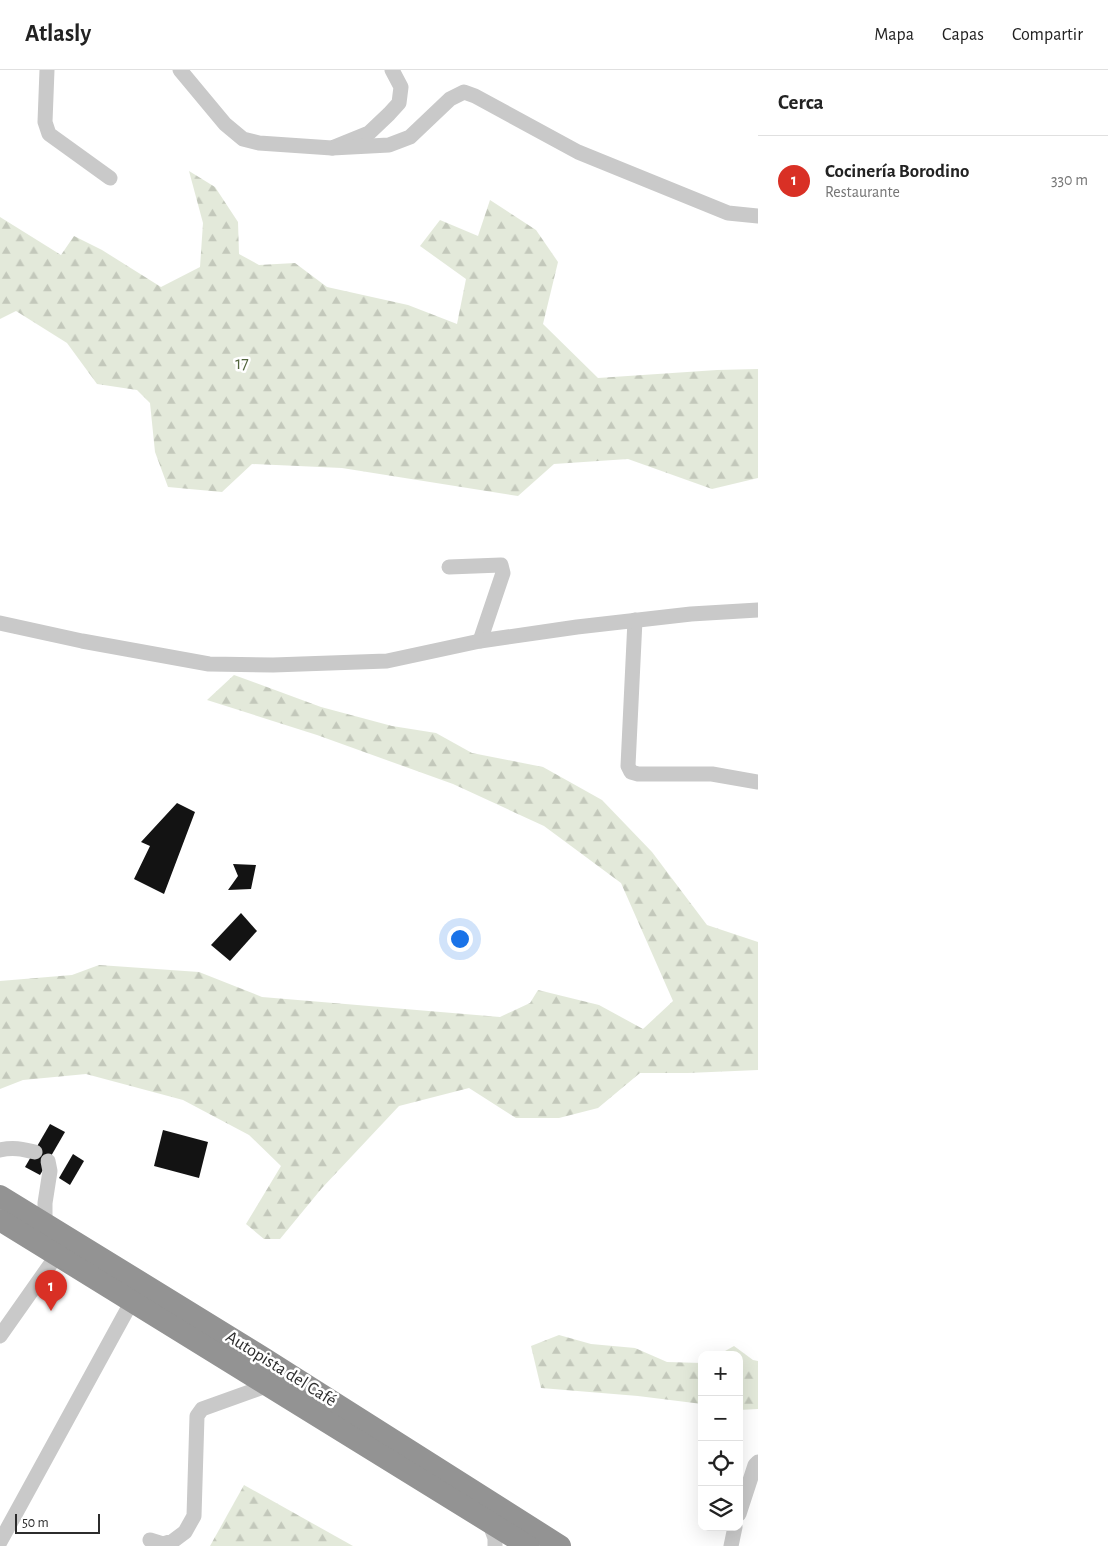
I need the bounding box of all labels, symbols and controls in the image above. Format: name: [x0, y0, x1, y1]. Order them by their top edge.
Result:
text: Atlasly: [25, 22, 91, 46]
text: Mapa: [874, 26, 914, 44]
text: Capas: [942, 26, 984, 44]
text: Compartir: [1012, 26, 1083, 44]
text: Cerca: [778, 92, 824, 113]
text: Cocinería Borodino: [825, 162, 969, 181]
text: 1: [791, 172, 797, 188]
text: 330 m: [1051, 172, 1088, 188]
text: Restaurante: [825, 184, 900, 200]
park label: 17: [235, 355, 249, 373]
your location: [447, 926, 473, 952]
pin: 1: [35, 1270, 67, 1311]
street label: Autopista del Café: [222, 1328, 340, 1410]
map controls: [698, 1351, 743, 1531]
button: +: [698, 1351, 743, 1396]
button: −: [698, 1396, 743, 1441]
button: locate: [698, 1441, 743, 1486]
button: layers: [698, 1486, 743, 1531]
scale bar: [15, 1511, 100, 1534]
text: 50 m: [22, 1516, 49, 1530]

